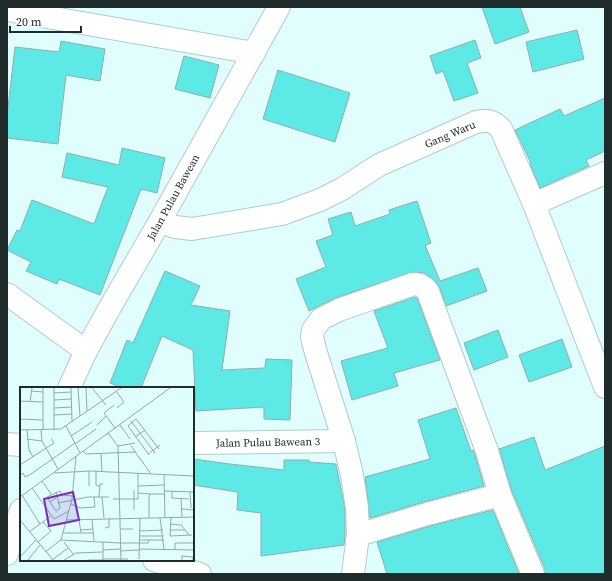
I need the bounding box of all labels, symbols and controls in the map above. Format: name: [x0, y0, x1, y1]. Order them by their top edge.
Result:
scale bar: [10, 8, 81, 34]
text: 20 m: [16, 14, 42, 30]
street label: Gang Waru: [422, 117, 479, 152]
street label: Jalan Pulau Bawean: [143, 151, 203, 244]
inset map: [20, 387, 194, 561]
street label: Jalan Pulau Bawean 3: [215, 434, 321, 451]

